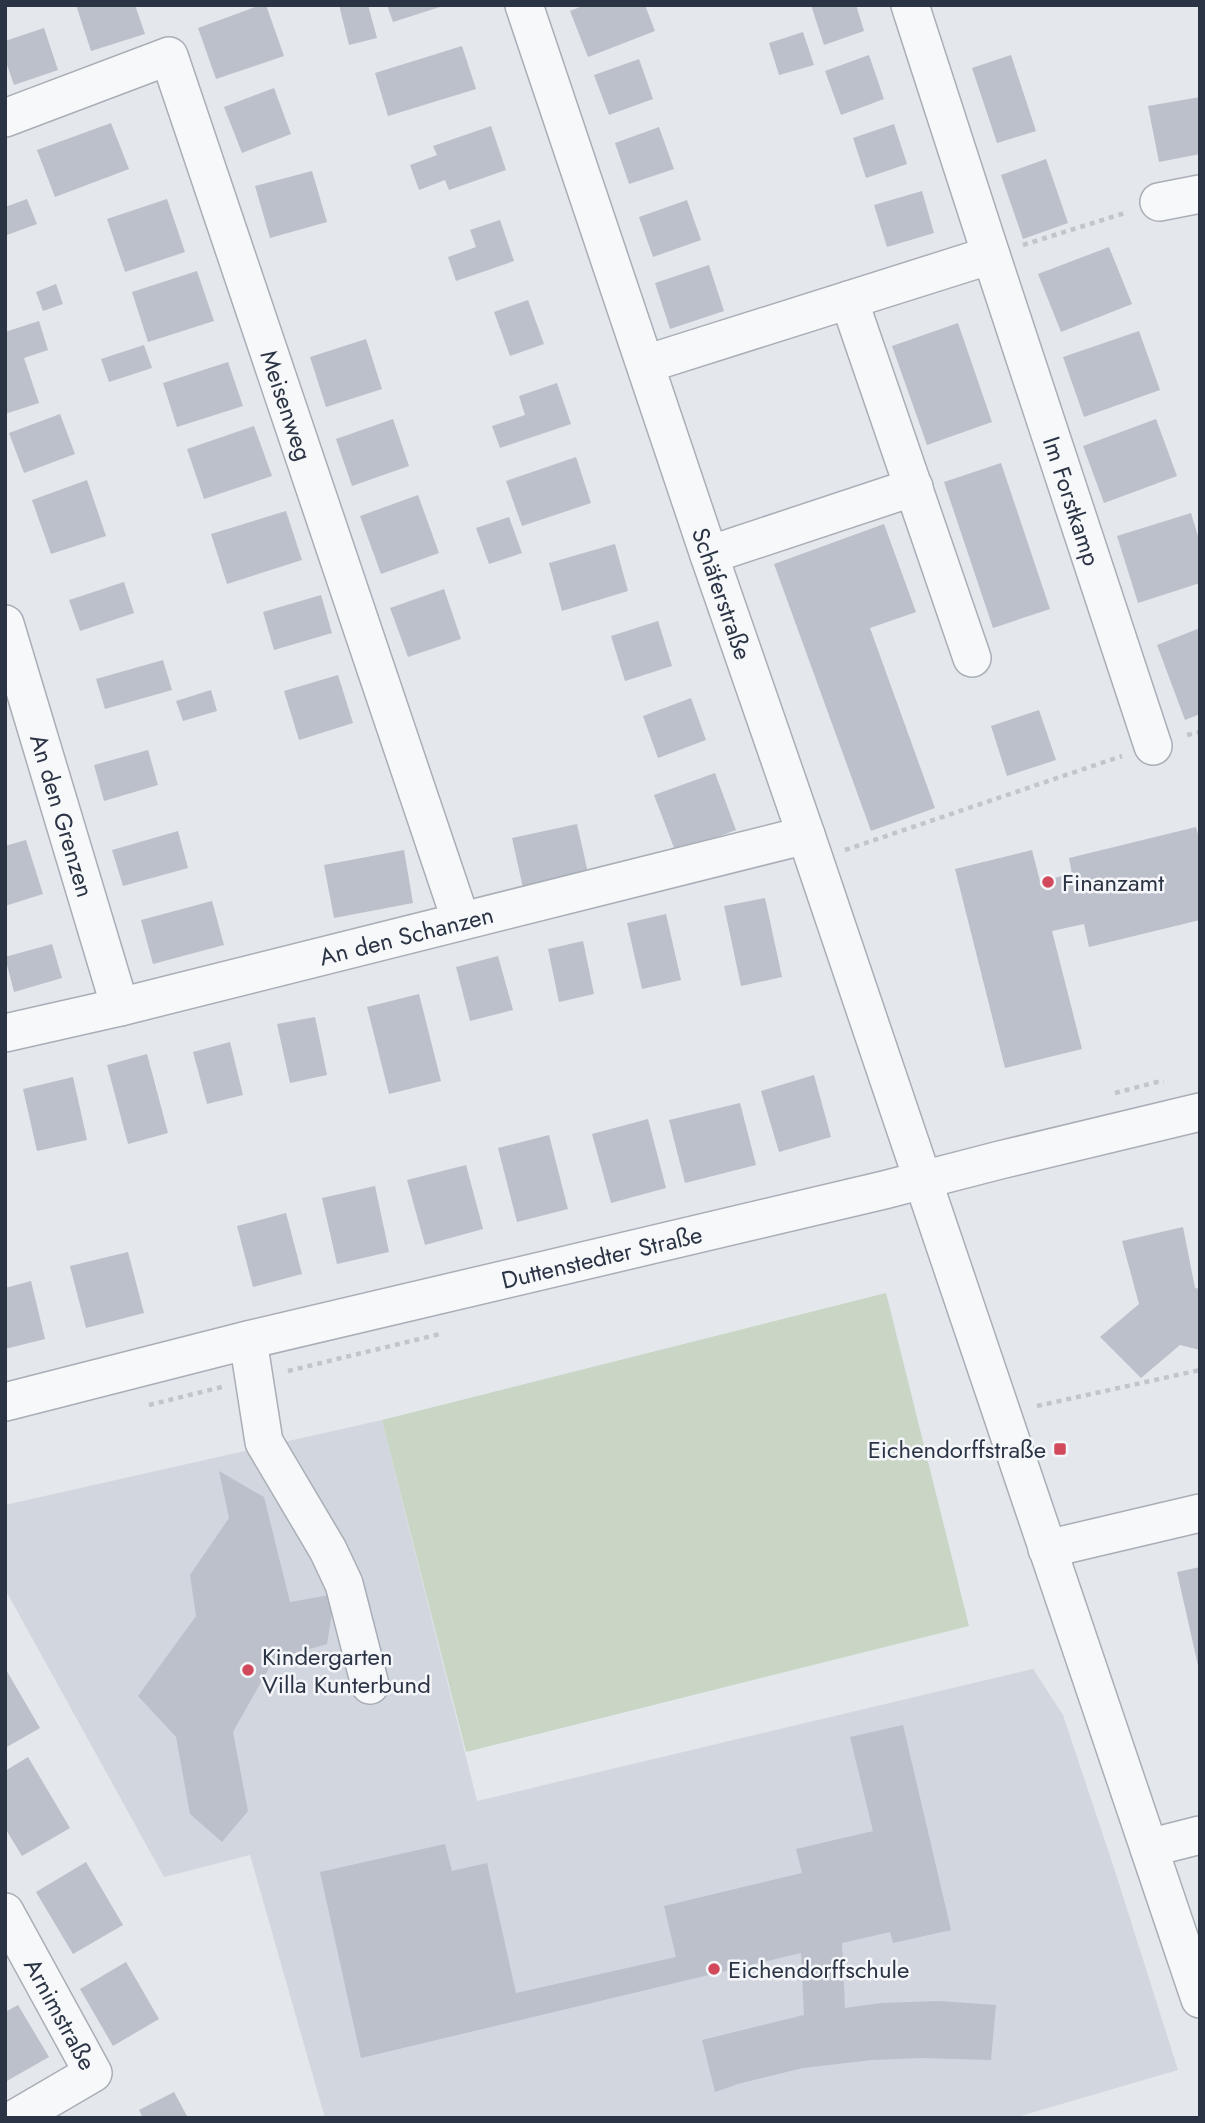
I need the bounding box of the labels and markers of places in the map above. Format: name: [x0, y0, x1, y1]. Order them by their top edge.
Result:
place label: Finanzamt: [1062, 865, 1164, 900]
marker: Finanzamt: [1040, 874, 1056, 890]
place label: Eichendorffstraße: [868, 1432, 1046, 1467]
marker: Eichendorffstraße: [1052, 1441, 1068, 1457]
place label: Kindergarten Villa Kunterbund: [262, 1639, 431, 1702]
marker: Kindergarten Villa Kunterbund: [240, 1662, 256, 1678]
place label: Eichendorffschule: [728, 1952, 909, 1987]
marker: Eichendorffschule: [706, 1961, 722, 1977]

